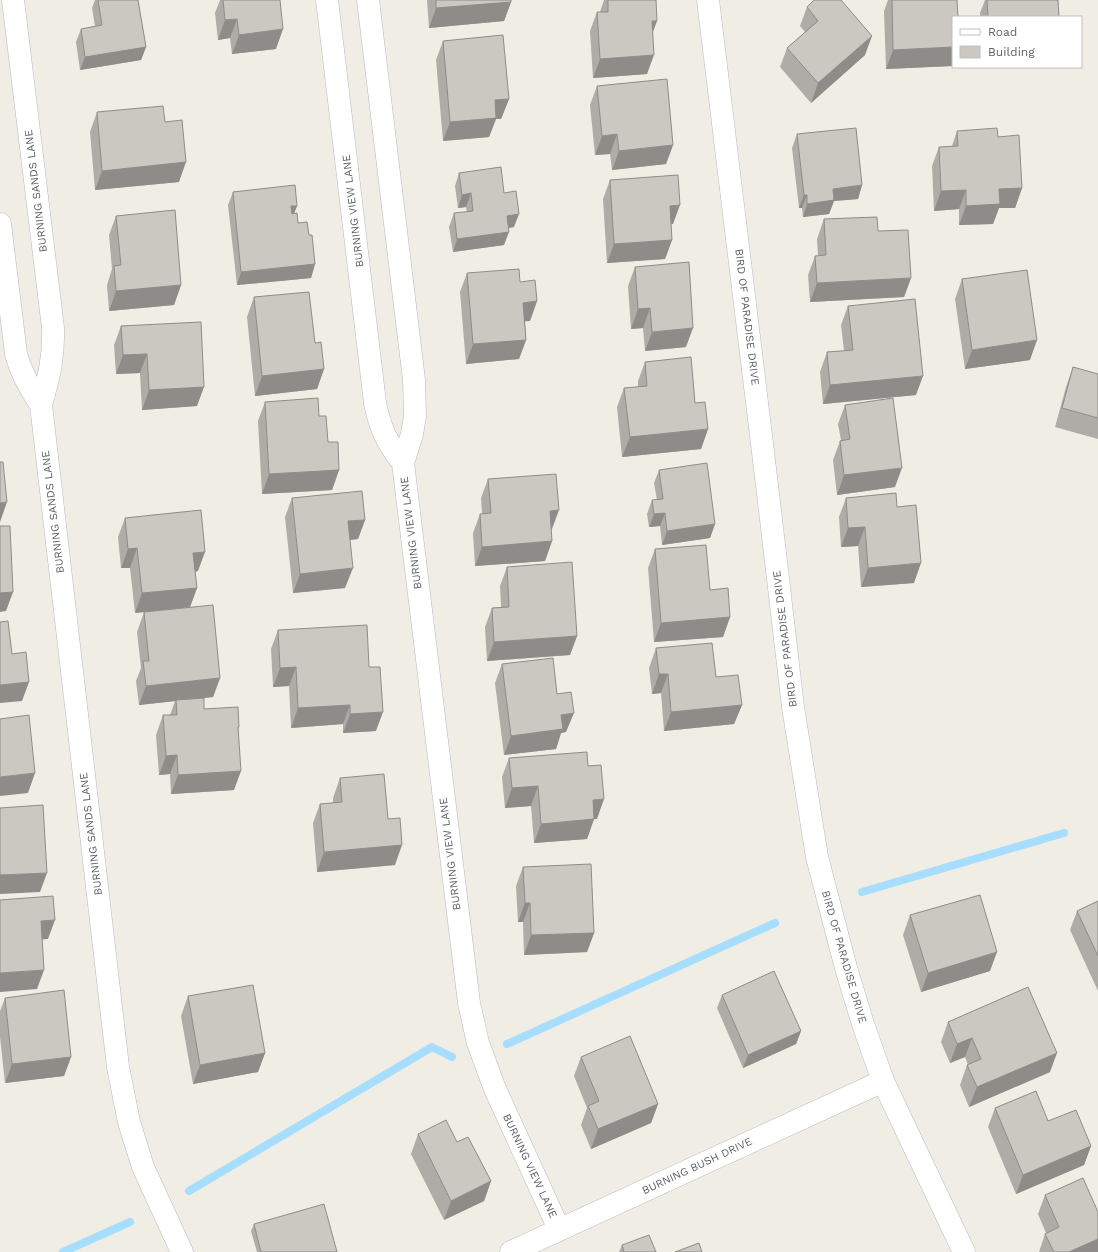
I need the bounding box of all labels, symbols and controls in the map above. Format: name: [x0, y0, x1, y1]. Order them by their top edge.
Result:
legend: [952, 16, 1082, 68]
text: Road: [988, 25, 1017, 39]
text: Building: [988, 45, 1035, 59]
street label: BURNING SANDS LANE: [22, 129, 50, 253]
street label: BURNING VIEW LANE: [340, 154, 366, 268]
street label: BIRD OF PARADISE DRIVE: [732, 248, 762, 386]
street label: BURNING SANDS LANE: [39, 450, 67, 574]
street label: BURNING VIEW LANE: [398, 476, 424, 590]
street label: BIRD OF PARADISE DRIVE: [770, 570, 800, 708]
street label: BURNING SANDS LANE: [77, 772, 105, 896]
street label: BURNING VIEW LANE: [437, 797, 463, 911]
street label: BIRD OF PARADISE DRIVE: [819, 889, 869, 1025]
street label: BURNING VIEW LANE: [500, 1112, 560, 1220]
street label: BURNING BUSH DRIVE: [640, 1135, 754, 1197]

